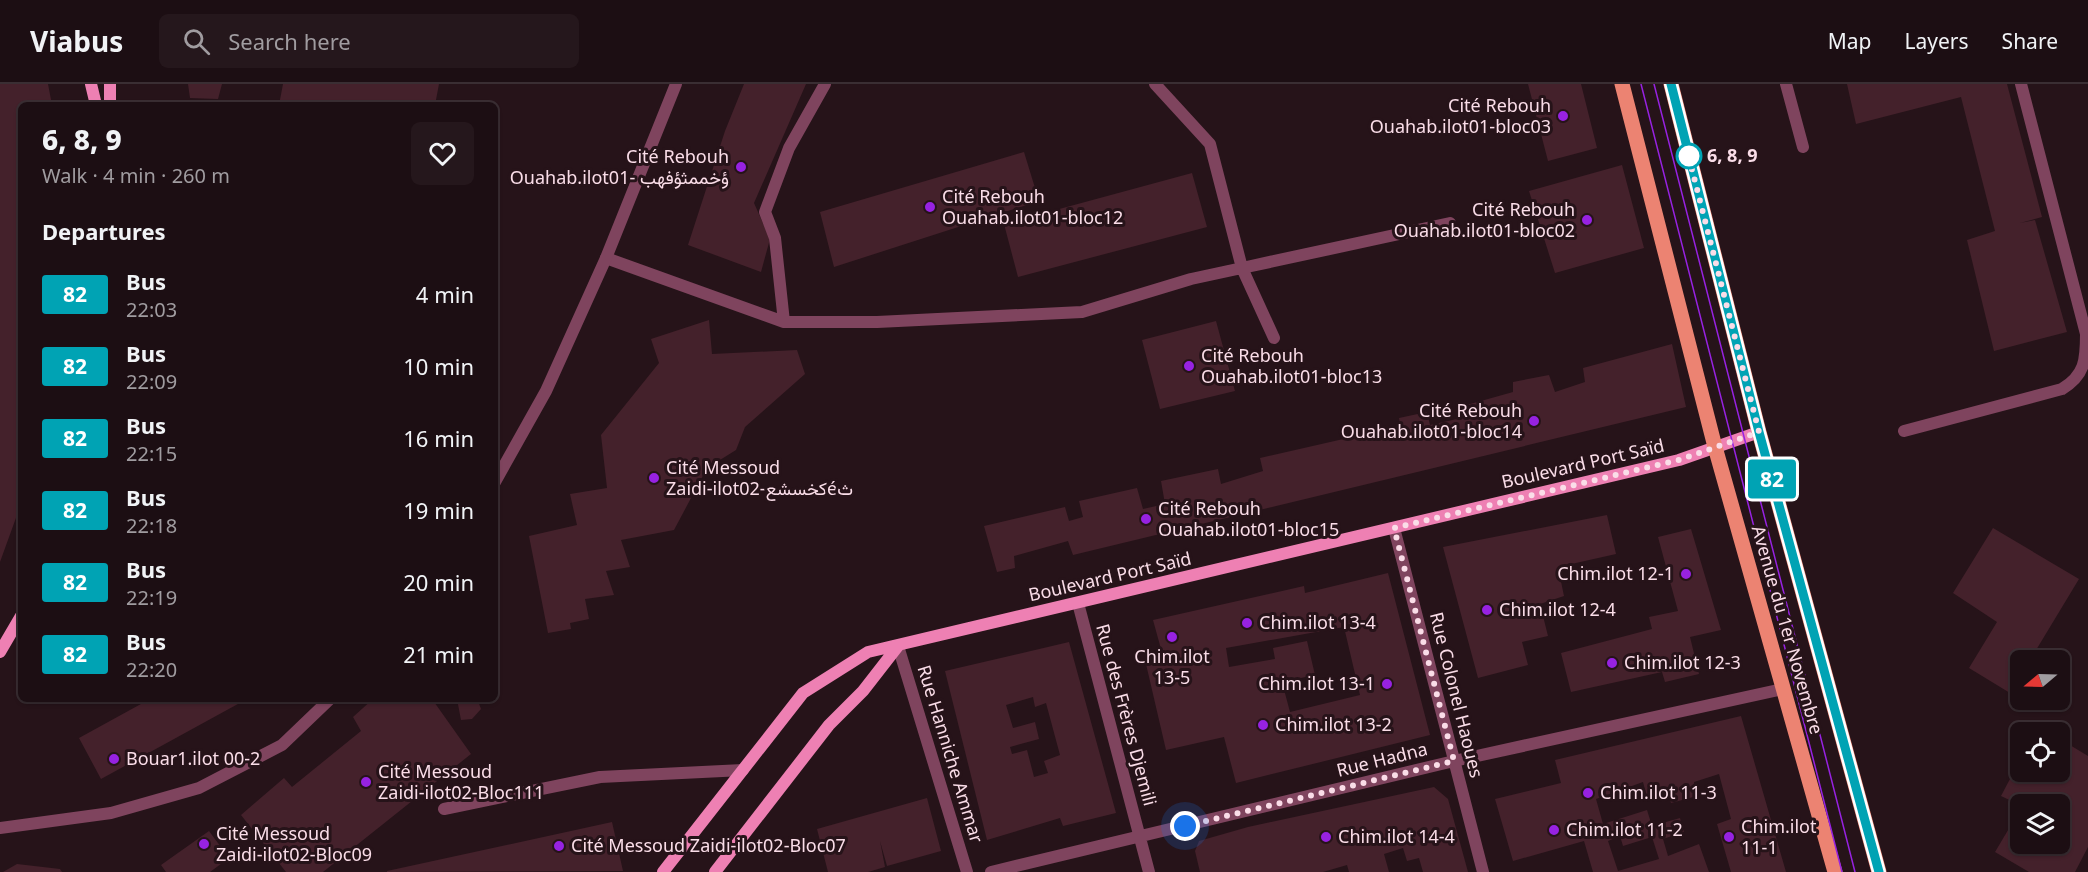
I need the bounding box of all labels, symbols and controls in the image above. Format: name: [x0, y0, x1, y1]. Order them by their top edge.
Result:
search box: [159, 14, 579, 68]
text: Viabus: [30, 22, 123, 60]
icon: search: [180, 25, 213, 58]
text: Search here: [228, 26, 351, 56]
text: Map: [1828, 27, 1872, 55]
text: Layers: [1905, 27, 1969, 55]
text: Share: [2002, 27, 2058, 55]
place label: Cité Rebouh Ouahab.ilot01-bloc03: [1370, 93, 1551, 138]
marker: Cité Rebouh Ouahab.ilot01-bloc03: [1556, 109, 1570, 123]
text: 6, 8, 9: [42, 120, 122, 158]
button: heart: [411, 122, 474, 185]
marker: 6, 8, 9: [1676, 143, 1702, 169]
place label: 6, 8, 9: [1707, 143, 1758, 167]
place label: Cité Rebouh Ouahab.ilot01- ؤخممثؤفهب: [510, 144, 729, 189]
marker: Cité Rebouh Ouahab.ilot01- ؤخممثؤفهب: [734, 160, 748, 174]
text: Walk · 4 min · 260 m: [42, 162, 230, 189]
place label: Cité Rebouh Ouahab.ilot01-bloc12: [942, 184, 1123, 229]
place label: Cité Rebouh Ouahab.ilot01-bloc02: [1394, 197, 1575, 242]
marker: Cité Rebouh Ouahab.ilot01-bloc12: [923, 200, 937, 214]
marker: Cité Rebouh Ouahab.ilot01-bloc02: [1580, 213, 1594, 227]
text: Departures: [42, 216, 166, 246]
text: Bus: [126, 266, 166, 296]
text: 4 min: [416, 279, 474, 309]
text: 82: [63, 280, 87, 308]
text: 22:03: [126, 296, 177, 323]
text: Bus: [126, 338, 166, 368]
place label: Cité Rebouh Ouahab.ilot01-bloc13: [1201, 343, 1382, 388]
text: 10 min: [403, 351, 474, 381]
text: 82: [63, 352, 87, 380]
marker: Cité Rebouh Ouahab.ilot01-bloc13: [1182, 359, 1196, 373]
text: 22:09: [126, 368, 177, 395]
place label: Cité Rebouh Ouahab.ilot01-bloc14: [1341, 398, 1522, 443]
text: Bus: [126, 410, 166, 440]
marker: Cité Rebouh Ouahab.ilot01-bloc14: [1527, 414, 1541, 428]
text: 16 min: [403, 423, 474, 453]
text: 82: [63, 424, 87, 452]
street label: Boulevard Port Saïd: [1499, 433, 1666, 493]
text: 22:15: [126, 440, 177, 467]
place label: Cité Messoud Zaidi-ilot02-كخسشعéث: [666, 455, 853, 501]
line badge: 82: [1745, 460, 1799, 498]
text: 82: [1760, 465, 1784, 493]
marker: Cité Messoud Zaidi-ilot02-كخسشعéث: [647, 471, 661, 485]
text: Bus: [126, 482, 166, 512]
text: 19 min: [403, 495, 474, 525]
text: 82: [63, 496, 87, 524]
place label: Cité Rebouh Ouahab.ilot01-bloc15: [1158, 496, 1339, 541]
text: 22:18: [126, 512, 177, 539]
marker: Cité Rebouh Ouahab.ilot01-bloc15: [1139, 512, 1153, 526]
street label: Avenue du 1er Novembre: [1747, 523, 1829, 737]
street label: Boulevard Port Saïd: [1026, 546, 1193, 606]
text: Bus: [126, 554, 166, 584]
place label: Chim.ilot 12-1: [1557, 561, 1674, 585]
text: 20 min: [403, 567, 474, 597]
marker: Chim.ilot 12-1: [1679, 567, 1693, 581]
text: 82: [63, 568, 87, 596]
text: 22:19: [126, 584, 177, 611]
place label: Chim.ilot 12-4: [1499, 597, 1616, 621]
marker: Chim.ilot 12-4: [1480, 603, 1494, 617]
street label: Rue Colonel Haoues: [1425, 609, 1489, 780]
place label: Chim.ilot 13-4: [1259, 610, 1376, 634]
marker: Chim.ilot 13-4: [1240, 616, 1254, 630]
street label: Rue des Frères Djemili: [1091, 621, 1163, 808]
text: Bus: [126, 626, 166, 656]
marker: Chim.ilot 13-5: [1165, 630, 1179, 644]
text: 21 min: [403, 639, 474, 669]
text: 82: [63, 640, 87, 668]
place label: Chim.ilot 13-5: [1134, 644, 1210, 689]
place label: Chim.ilot 12-3: [1624, 650, 1741, 674]
north arrow: [2010, 650, 2070, 710]
map controls: [2010, 650, 2070, 854]
text: 22:20: [126, 656, 177, 683]
marker: Chim.ilot 12-3: [1605, 656, 1619, 670]
street label: Rue Hanniche Ammar: [912, 662, 990, 846]
place label: Chim.ilot 13-1: [1258, 671, 1375, 695]
marker: Chim.ilot 13-1: [1380, 677, 1394, 691]
place label: Chim.ilot 13-2: [1275, 712, 1392, 736]
marker: Chim.ilot 13-2: [1256, 718, 1270, 732]
button: locate: [2010, 722, 2070, 782]
street label: Rue Hadna: [1334, 736, 1430, 782]
place label: Bouar1.ilot 00-2: [126, 746, 260, 770]
marker: Bouar1.ilot 00-2: [107, 752, 121, 766]
place label: Cité Messoud Zaidi-ilot02-Bloc111: [378, 759, 544, 804]
marker: Cité Messoud Zaidi-ilot02-Bloc111: [359, 775, 373, 789]
place label: Chim.ilot 11-3: [1600, 780, 1717, 804]
marker: Chim.ilot 11-3: [1581, 786, 1595, 800]
button: layers: [2010, 794, 2070, 854]
your location: [1170, 811, 1200, 841]
place label: Chim.ilot 11-1: [1741, 814, 1817, 859]
place label: Chim.ilot 11-2: [1566, 817, 1683, 841]
place label: Cité Messoud Zaidi-ilot02-Bloc09: [216, 821, 372, 866]
marker: Chim.ilot 11-2: [1547, 823, 1561, 837]
place label: Chim.ilot 14-4: [1338, 824, 1455, 848]
marker: Chim.ilot 14-4: [1319, 830, 1333, 844]
marker: Chim.ilot 11-1: [1722, 830, 1736, 844]
place label: Cité Messoud Zaidi-ilot02-Bloc07: [571, 833, 846, 857]
marker: Cité Messoud Zaidi-ilot02-Bloc09: [197, 837, 211, 851]
marker: Cité Messoud Zaidi-ilot02-Bloc07: [552, 839, 566, 853]

